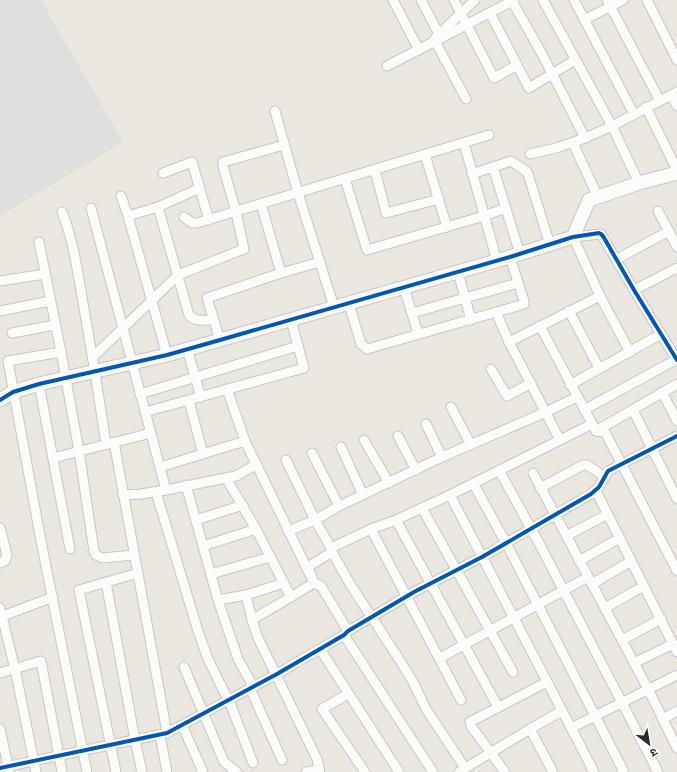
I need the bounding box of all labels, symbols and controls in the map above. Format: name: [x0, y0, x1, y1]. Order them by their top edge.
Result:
north arrow: [629, 724, 669, 764]
text: उ: [647, 744, 661, 761]

